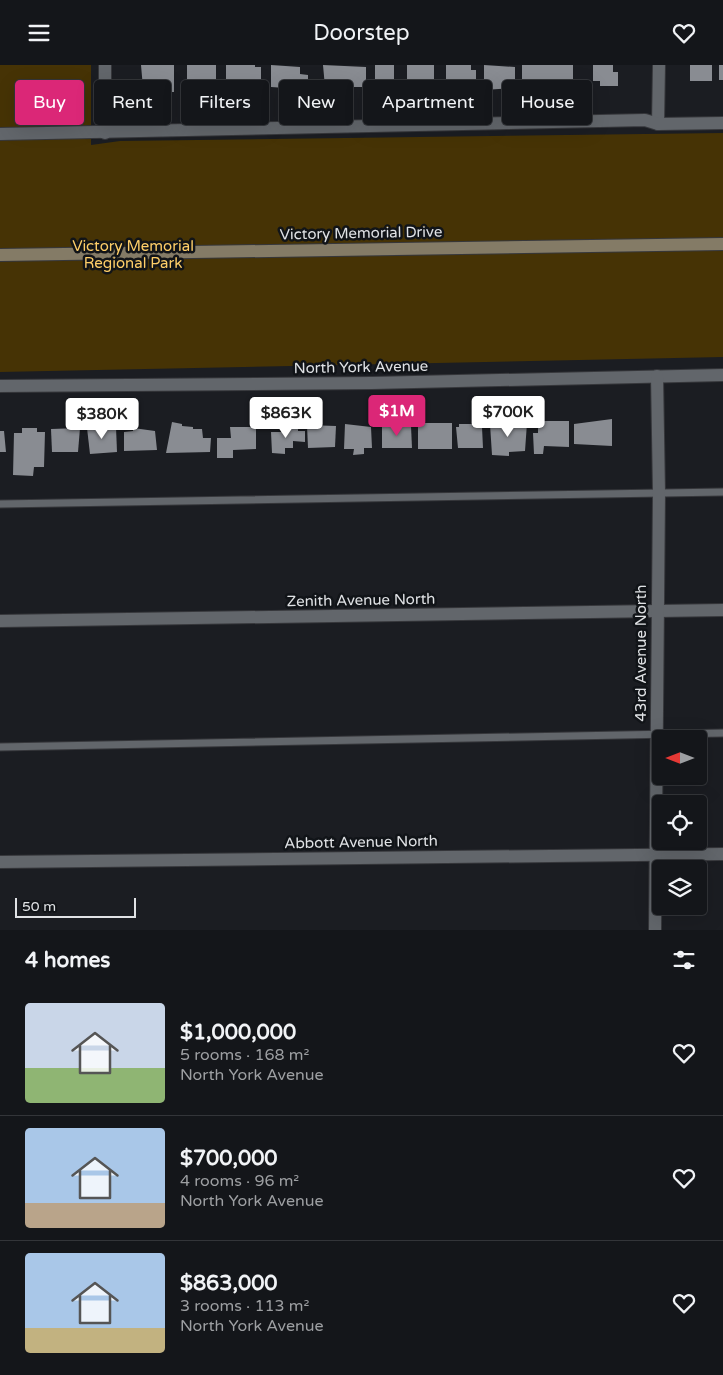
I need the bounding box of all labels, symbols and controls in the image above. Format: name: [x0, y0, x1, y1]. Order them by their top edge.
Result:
icon: menu: [25, 19, 53, 47]
icon: heart: [670, 19, 698, 47]
text: Doorstep: [313, 20, 410, 46]
chip: Buy: [15, 80, 84, 125]
chip: Rent: [94, 80, 171, 125]
chip: Filters: [181, 80, 269, 125]
chip: New: [279, 80, 353, 125]
chip: Apartment: [363, 80, 492, 125]
chip: House: [502, 80, 592, 125]
street label: Victory Memorial Drive: [280, 223, 442, 243]
park label: Victory Memorial Regional Park: [72, 237, 194, 272]
street label: North York Avenue: [294, 357, 428, 377]
pin: $1M: [373, 395, 421, 437]
pin: $700K: [473, 395, 543, 438]
pin: $380K: [67, 397, 137, 440]
pin: $863K: [251, 397, 321, 439]
text: $1M: [379, 401, 415, 421]
text: $700K: [483, 402, 533, 422]
text: $863K: [261, 403, 311, 423]
text: $380K: [77, 404, 127, 424]
street label: 43rd Avenue North: [632, 585, 650, 721]
street label: Zenith Avenue North: [286, 590, 436, 610]
north arrow: [652, 730, 708, 785]
map controls: [652, 730, 707, 915]
button: locate: [652, 795, 707, 850]
street label: Abbott Avenue North: [284, 832, 438, 852]
button: layers: [652, 860, 707, 915]
scale bar: [15, 895, 136, 918]
text: 50 m: [22, 898, 56, 915]
icon: filters: [670, 946, 698, 974]
text: 4 homes: [25, 948, 110, 973]
text: $1,000,000: [180, 1020, 296, 1045]
icon: home: [65, 1023, 125, 1083]
icon: heart: [670, 1039, 698, 1067]
text: 5 rooms · 168 m²: [180, 1045, 309, 1065]
text: North York Avenue: [180, 1065, 324, 1085]
text: $700,000: [180, 1146, 278, 1171]
icon: home: [65, 1148, 125, 1208]
icon: heart: [670, 1164, 698, 1192]
text: 4 rooms · 96 m²: [180, 1171, 299, 1191]
text: North York Avenue: [180, 1191, 324, 1211]
text: $863,000: [180, 1271, 278, 1296]
icon: home: [65, 1273, 125, 1333]
icon: heart: [670, 1289, 698, 1317]
text: 3 rooms · 113 m²: [180, 1296, 309, 1316]
text: North York Avenue: [180, 1316, 324, 1336]

